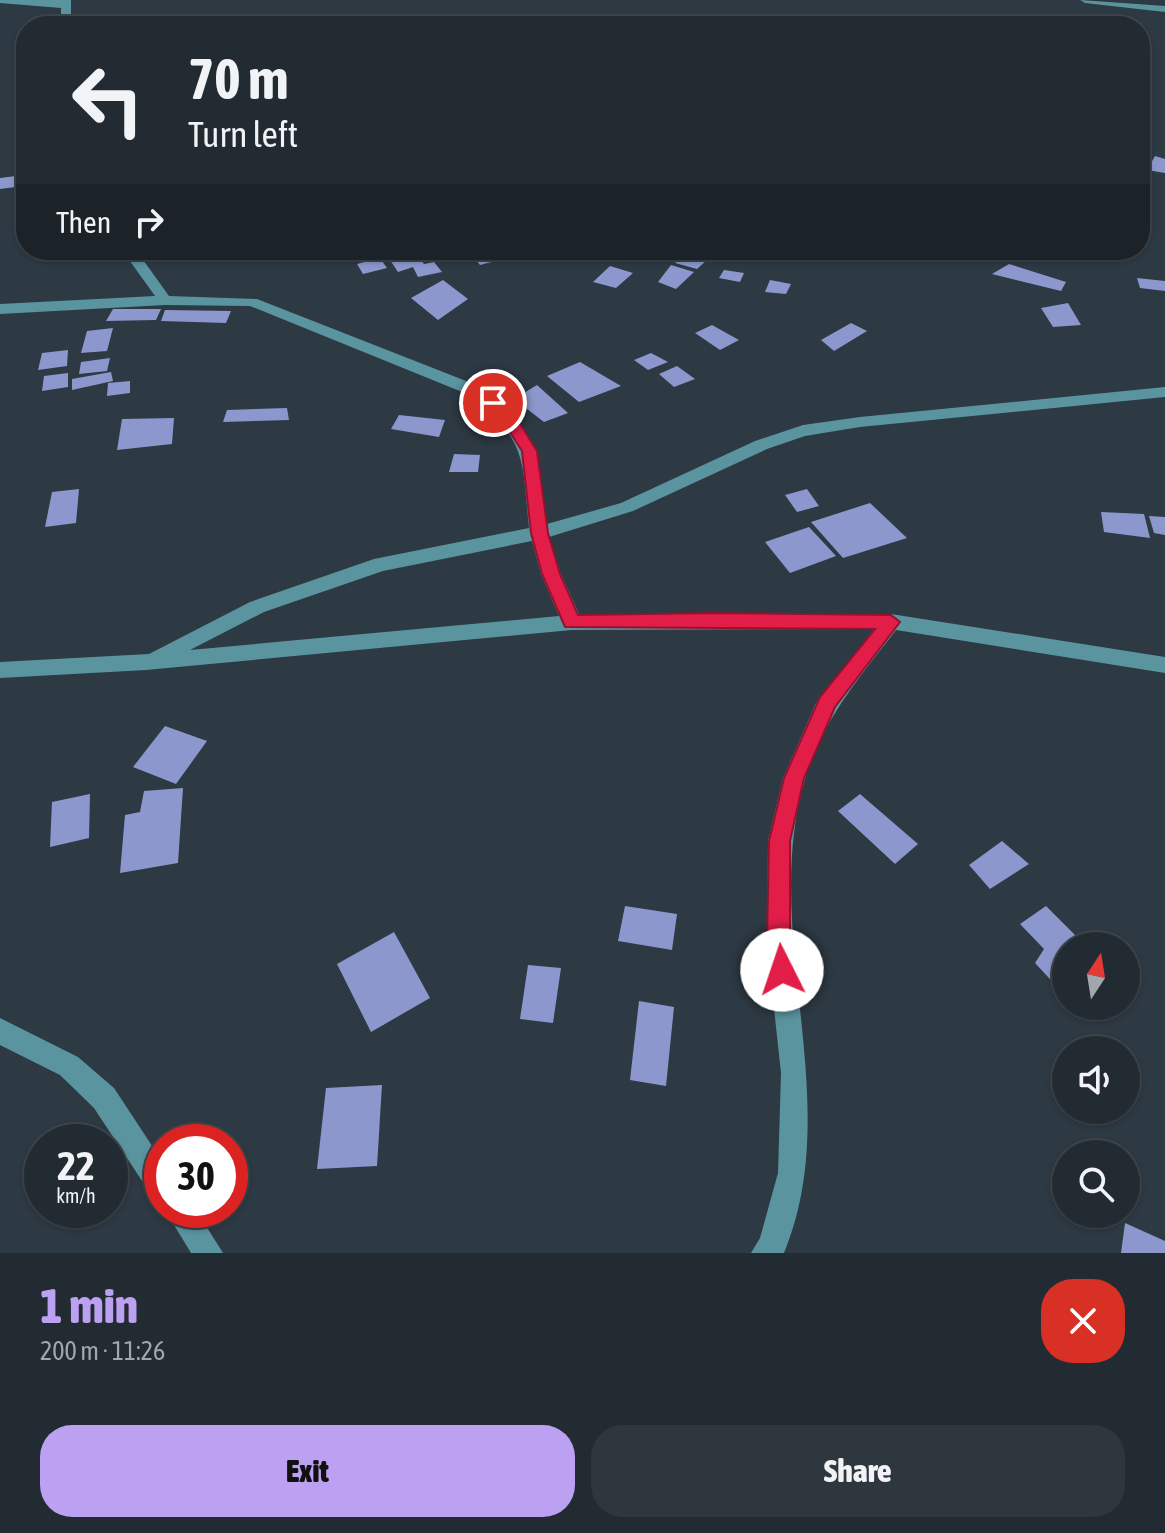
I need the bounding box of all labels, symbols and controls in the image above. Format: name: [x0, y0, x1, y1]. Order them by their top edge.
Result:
text: 70 m: [188, 47, 289, 111]
icon: left: [56, 48, 160, 152]
text: Turn left: [188, 113, 298, 155]
icon: right: [127, 200, 171, 244]
text: Then: [56, 205, 111, 239]
pin: [459, 369, 527, 437]
icon: arrive: [471, 381, 515, 425]
position arrow: [740, 928, 824, 1012]
north arrow: [1052, 932, 1140, 1020]
map controls: [1052, 932, 1140, 1228]
button: sound: [1052, 1036, 1140, 1124]
speed limit sign: 30: [144, 1124, 248, 1228]
button: search: [1052, 1140, 1140, 1228]
text: 22: [57, 1143, 95, 1188]
text: km/h: [56, 1184, 96, 1207]
text: 1 min: [40, 1278, 138, 1333]
button: close: [1041, 1279, 1125, 1363]
text: 200 m · 11:26: [40, 1336, 165, 1366]
button: Exit: [40, 1425, 575, 1517]
button: Share: [591, 1425, 1125, 1517]

